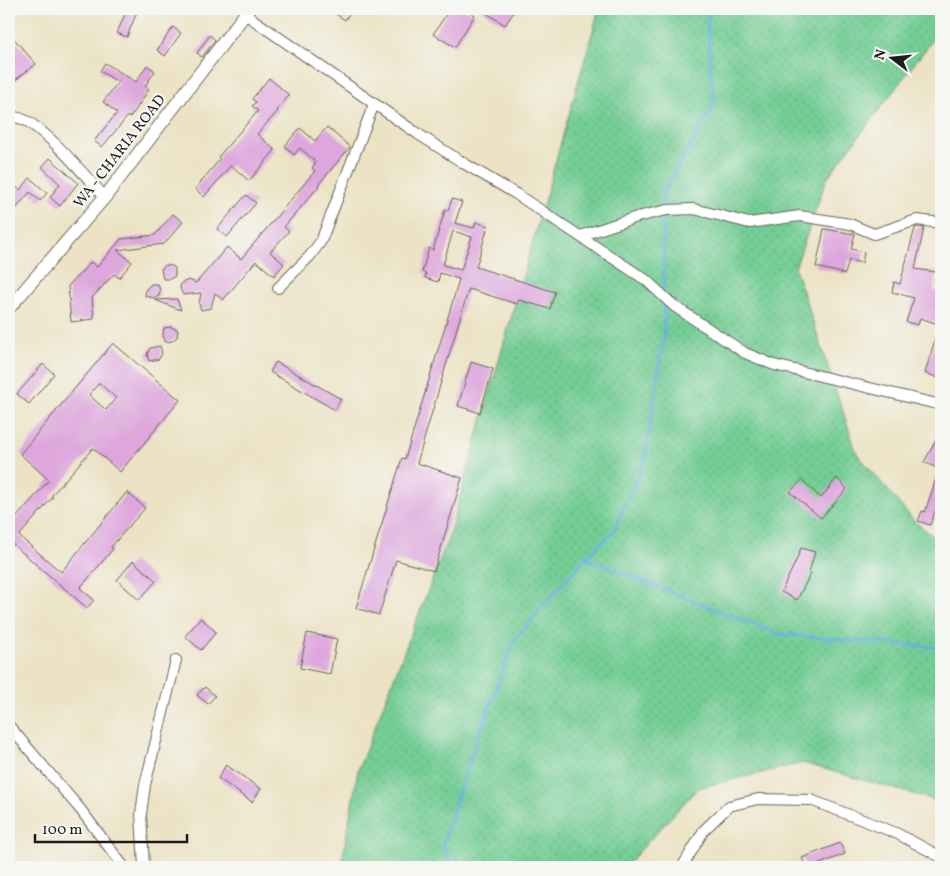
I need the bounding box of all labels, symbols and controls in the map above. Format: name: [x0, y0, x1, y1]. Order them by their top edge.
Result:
north arrow: [868, 32, 918, 82]
text: N: [870, 47, 891, 62]
street label: WA - CHARIA ROAD: [69, 91, 171, 213]
scale bar: [35, 811, 188, 843]
text: 100 m: [42, 820, 82, 841]

